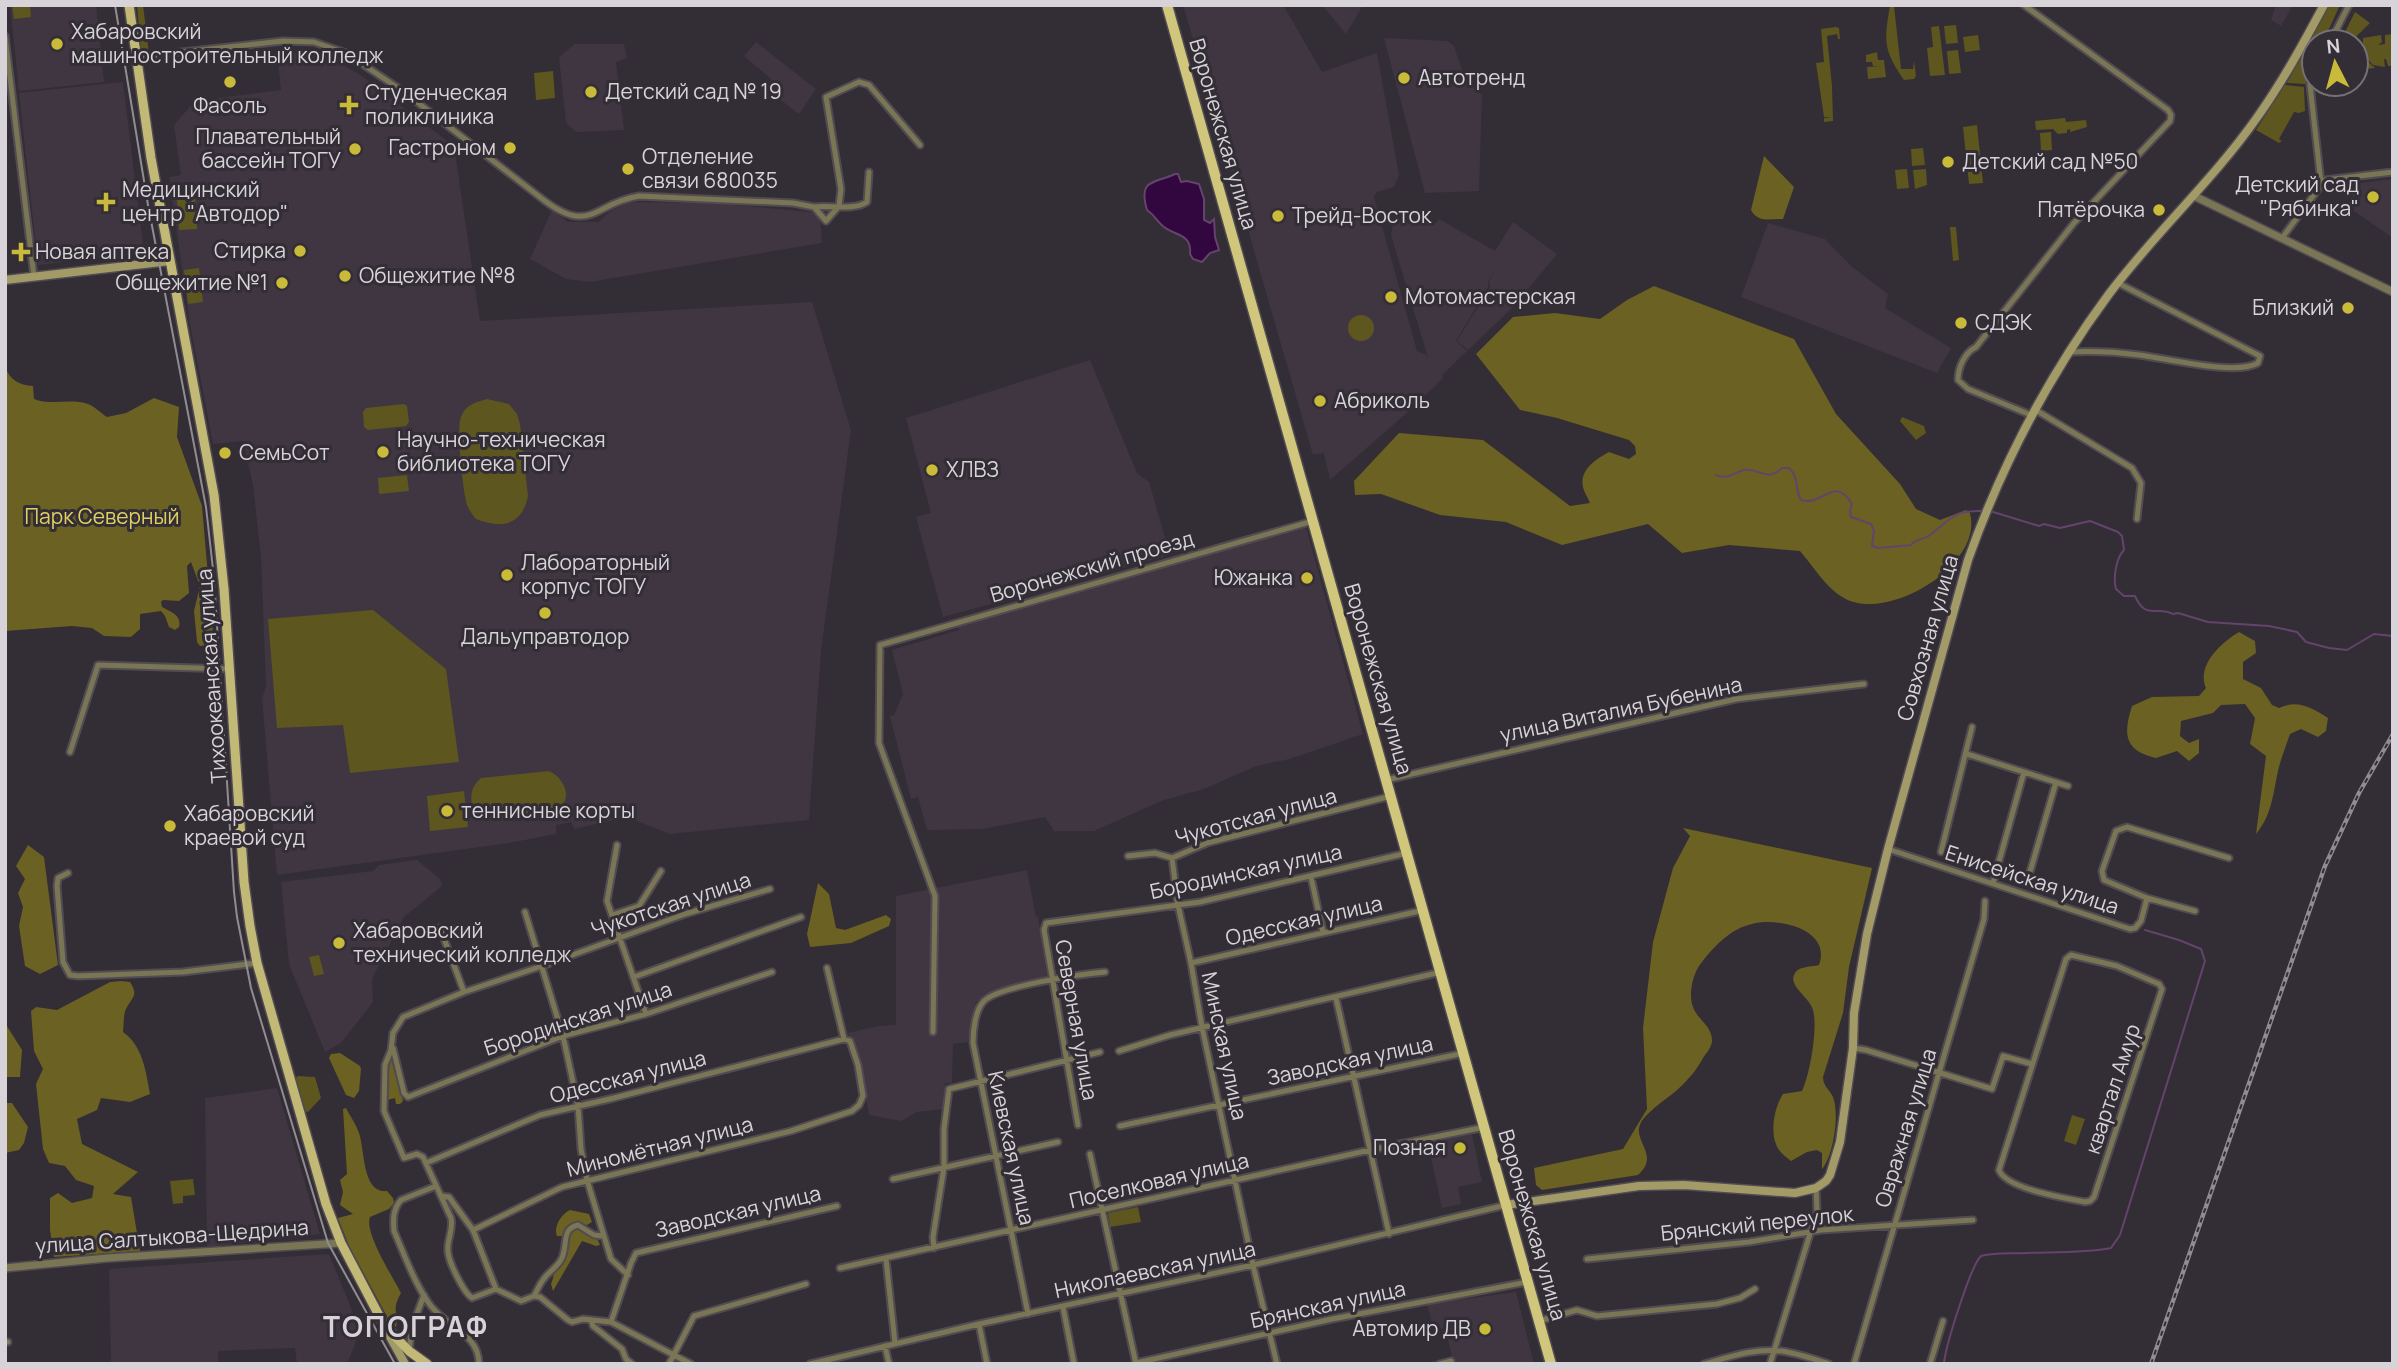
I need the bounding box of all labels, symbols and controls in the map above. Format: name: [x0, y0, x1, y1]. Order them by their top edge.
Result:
place label: Хабаровский машиностроительный колледж: [71, 17, 384, 69]
north arrow: [2300, 28, 2370, 98]
text: N: [2325, 32, 2341, 60]
street label: Воронежская улица: [1183, 35, 1265, 233]
marker: Хабаровский машиностроительный колледж: [49, 36, 65, 52]
place label: Автотренд: [1418, 63, 1525, 91]
marker: Автотренд: [1396, 70, 1412, 86]
marker: Фасоль: [222, 74, 238, 90]
place label: Детский сад № 19: [605, 77, 782, 105]
place label: Студенческая поликлиника: [365, 78, 507, 130]
marker: Детский сад № 19: [583, 84, 599, 100]
place label: Фасоль: [193, 91, 267, 119]
marker: Студенческая поликлиника: [339, 95, 359, 115]
place label: Плавательный бассейн ТОГУ: [195, 122, 341, 174]
place label: Гастроном: [388, 133, 496, 161]
marker: Гастроном: [502, 140, 518, 156]
marker: Плавательный бассейн ТОГУ: [347, 141, 363, 157]
place label: Отделение связи 680035: [642, 142, 778, 194]
place label: Детский сад №50: [1962, 147, 2138, 175]
marker: Детский сад №50: [1940, 154, 1956, 170]
marker: Отделение связи 680035: [620, 161, 636, 177]
place label: Детский сад "Рябинка": [2235, 170, 2359, 222]
place label: Медицинский центр "Автодор": [122, 175, 288, 227]
marker: Детский сад "Рябинка": [2365, 189, 2381, 205]
marker: Медицинский центр "Автодор": [96, 192, 116, 212]
place label: Пятёрочка: [2038, 195, 2145, 223]
place label: Трейд-Восток: [1292, 201, 1432, 229]
marker: Пятёрочка: [2151, 202, 2167, 218]
marker: Трейд-Восток: [1270, 208, 1286, 224]
place label: Стирка: [214, 236, 286, 264]
place label: Новая аптека: [35, 237, 169, 265]
marker: Стирка: [292, 243, 308, 259]
marker: Новая аптека: [13, 244, 29, 260]
place label: Общежитие №8: [359, 261, 516, 289]
place label: Общежитие №1: [115, 268, 268, 296]
marker: Общежитие №8: [337, 268, 353, 284]
marker: Общежитие №1: [274, 275, 290, 291]
place label: Мотомастерская: [1405, 282, 1576, 310]
marker: Мотомастерская: [1383, 289, 1399, 305]
place label: Близкий: [2252, 293, 2334, 321]
marker: Близкий: [2340, 300, 2356, 316]
place label: СДЭК: [1975, 308, 2033, 336]
marker: СДЭК: [1953, 315, 1969, 331]
place label: Абриколь: [1334, 386, 1430, 414]
marker: Абриколь: [1312, 393, 1328, 409]
place label: Научно-техническая библиотека ТОГУ: [397, 425, 606, 477]
place label: СемьСот: [239, 438, 330, 466]
marker: Научно-техническая библиотека ТОГУ: [375, 444, 391, 460]
marker: СемьСот: [217, 445, 233, 461]
place label: ХЛВЗ: [946, 455, 999, 483]
marker: ХЛВЗ: [924, 462, 940, 478]
park label: Парк Северный: [25, 502, 179, 530]
street label: Воронежский проезд: [987, 524, 1197, 609]
place label: Лабораторный корпус ТОГУ: [521, 548, 670, 600]
street label: Совхозная улица: [1890, 551, 1964, 724]
place label: Южанка: [1214, 563, 1293, 591]
marker: Лабораторный корпус ТОГУ: [499, 567, 515, 583]
street label: Тихоокеанская улица: [190, 568, 232, 784]
marker: Южанка: [1299, 570, 1315, 586]
street label: Воронежская улица: [1338, 580, 1420, 778]
marker: Дальуправтодор: [537, 605, 553, 621]
place label: Дальуправтодор: [460, 622, 630, 650]
street label: улица Виталия Бубенина: [1497, 670, 1744, 748]
street label: Чукотская улица: [1172, 781, 1340, 851]
place label: теннисные корты: [461, 796, 635, 824]
place label: Хабаровский краевой суд: [184, 799, 314, 851]
marker: теннисные корты: [439, 803, 455, 819]
marker: Хабаровский краевой суд: [162, 818, 178, 834]
street label: Бородинская улица: [1147, 837, 1344, 905]
street label: Енисейская улица: [1942, 838, 2123, 920]
street label: Чукотская улица: [587, 865, 754, 943]
street label: Одесская улица: [1223, 888, 1385, 952]
place label: Хабаровский технический колледж: [353, 916, 571, 968]
marker: Хабаровский технический колледж: [331, 935, 347, 951]
street label: Северная улица: [1049, 937, 1105, 1102]
street label: Минская улица: [1196, 969, 1254, 1122]
street label: Бородинская улица: [480, 974, 675, 1062]
street label: квартал Амур: [2078, 1020, 2146, 1157]
street label: Заводская улица: [1264, 1029, 1435, 1091]
street label: Одесская улица: [547, 1043, 709, 1109]
street label: Овражная улица: [1868, 1045, 1942, 1210]
street label: Киевская улица: [982, 1068, 1042, 1227]
street label: Миномётная улица: [564, 1109, 756, 1183]
street label: Воронежская улица: [1492, 1126, 1574, 1324]
place label: Позная: [1373, 1133, 1446, 1161]
marker: Позная: [1452, 1140, 1468, 1156]
street label: Поселковая улица: [1066, 1146, 1251, 1214]
street label: Заводская улица: [652, 1178, 823, 1244]
street label: Брянский переулок: [1659, 1199, 1855, 1247]
street label: улица Салтыкова-Щедрина: [34, 1212, 310, 1260]
street label: Николаевская улица: [1052, 1234, 1258, 1304]
street label: Брянская улица: [1248, 1274, 1408, 1334]
district label: ТОПОГРАФ: [323, 1307, 489, 1345]
place label: Автомир ДВ: [1352, 1314, 1471, 1342]
marker: Автомир ДВ: [1477, 1321, 1493, 1337]

